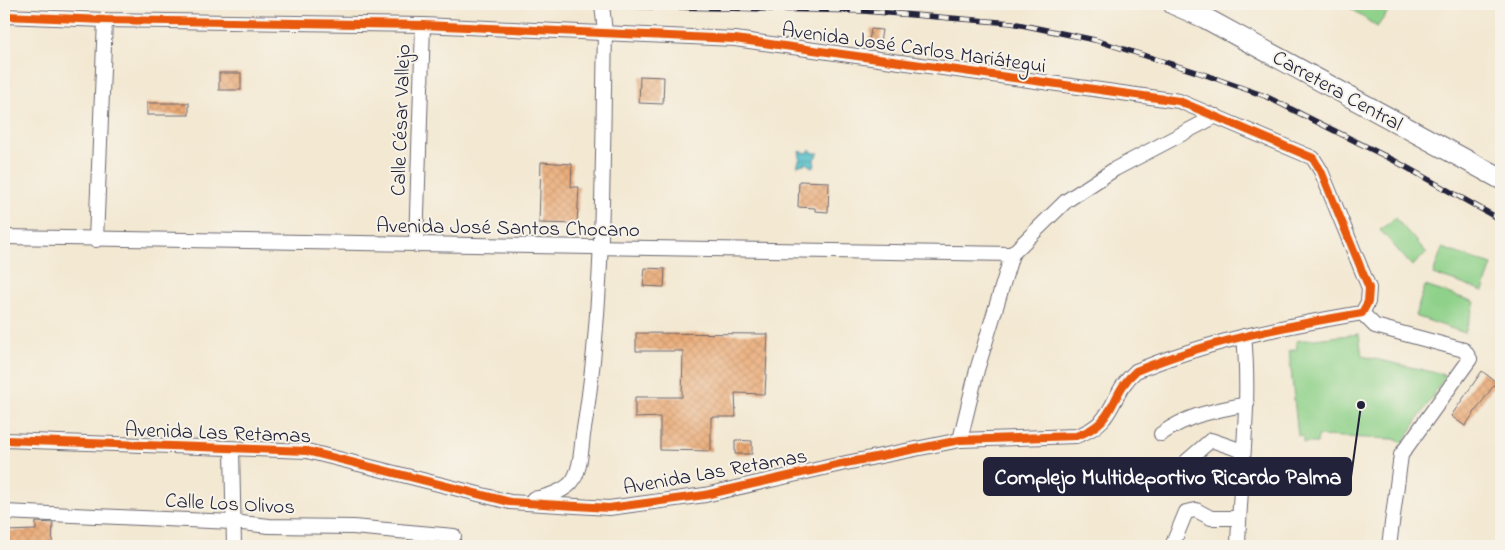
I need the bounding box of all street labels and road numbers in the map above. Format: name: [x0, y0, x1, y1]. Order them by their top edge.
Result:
street label: Avenida José Carlos Mariátegui: [779, 16, 1048, 84]
street label: Calle César Vallejo: [384, 43, 420, 197]
street label: Carretera Central: [1267, 44, 1408, 140]
street label: Avenida José Santos Chocano: [376, 212, 640, 246]
street label: Avenida Las Retamas: [124, 416, 312, 452]
street label: Avenida Las Retamas: [621, 442, 810, 504]
street label: Calle Los Olivos: [164, 487, 296, 523]

